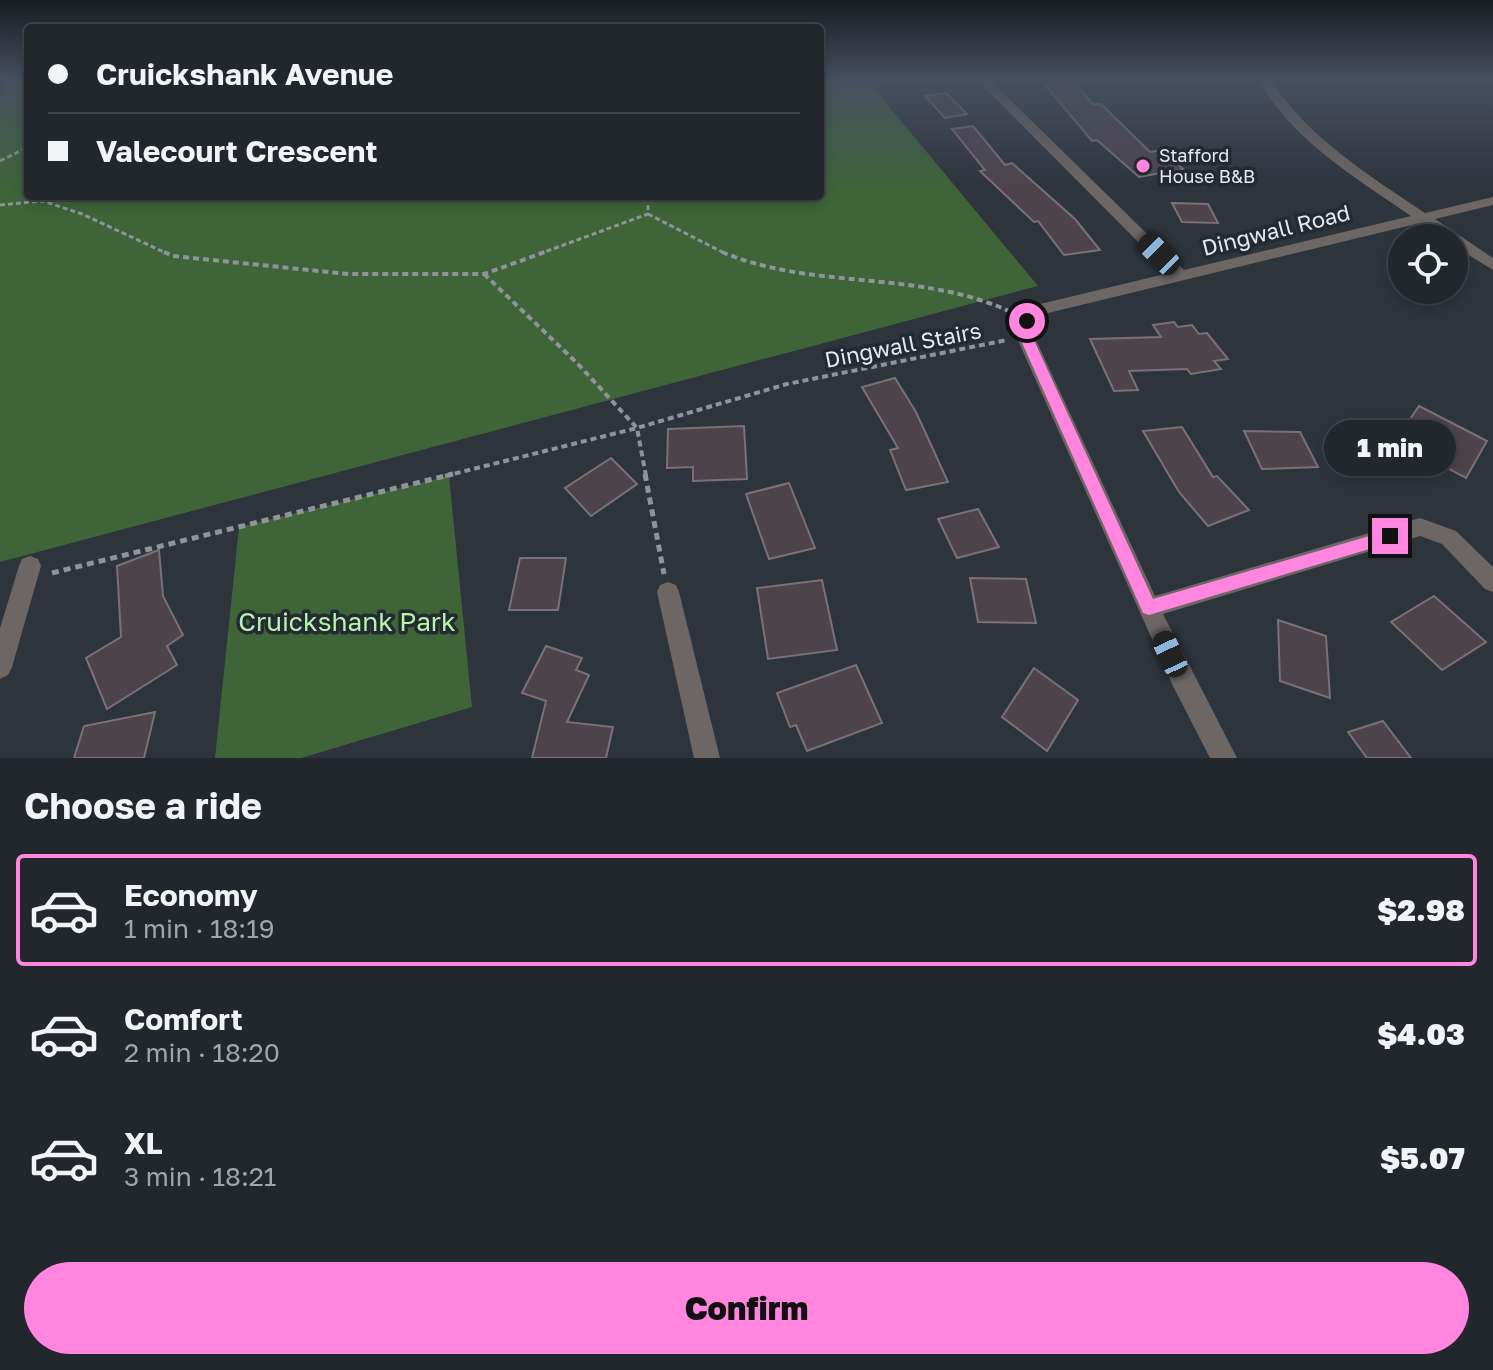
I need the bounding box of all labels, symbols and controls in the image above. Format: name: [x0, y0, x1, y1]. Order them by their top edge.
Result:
text: Cruickshank Avenue: [96, 56, 393, 92]
text: Valecourt Crescent: [96, 133, 377, 169]
place label: Stafford House B&B: [1159, 144, 1255, 187]
marker: Stafford House B&B: [1134, 157, 1152, 175]
street label: Dingwall Road: [1199, 198, 1353, 261]
map controls: [1388, 224, 1468, 304]
button: locate: [1388, 224, 1468, 304]
car: [1134, 229, 1184, 279]
route start: [1009, 303, 1045, 339]
street label: Dingwall Stairs: [822, 316, 983, 373]
callout: 1 min: [1324, 420, 1456, 476]
text: 1 min: [1357, 432, 1423, 463]
route end: [1372, 518, 1408, 554]
park label: Cruickshank Park: [238, 606, 456, 637]
car: [1149, 627, 1191, 681]
text: Choose a ride: [24, 784, 262, 827]
icon: car: [28, 874, 100, 946]
text: Economy: [124, 877, 258, 913]
text: $2.98: [1377, 892, 1465, 928]
text: 1 min · 18:19: [124, 913, 275, 944]
icon: car: [28, 998, 100, 1070]
text: Comfort: [124, 1001, 243, 1037]
text: $4.03: [1377, 1016, 1465, 1052]
text: 2 min · 18:20: [124, 1037, 280, 1068]
icon: car: [28, 1122, 100, 1194]
text: XL: [124, 1125, 163, 1161]
text: $5.07: [1380, 1140, 1465, 1176]
text: 3 min · 18:21: [124, 1161, 276, 1192]
button: Confirm: [24, 1262, 1469, 1354]

